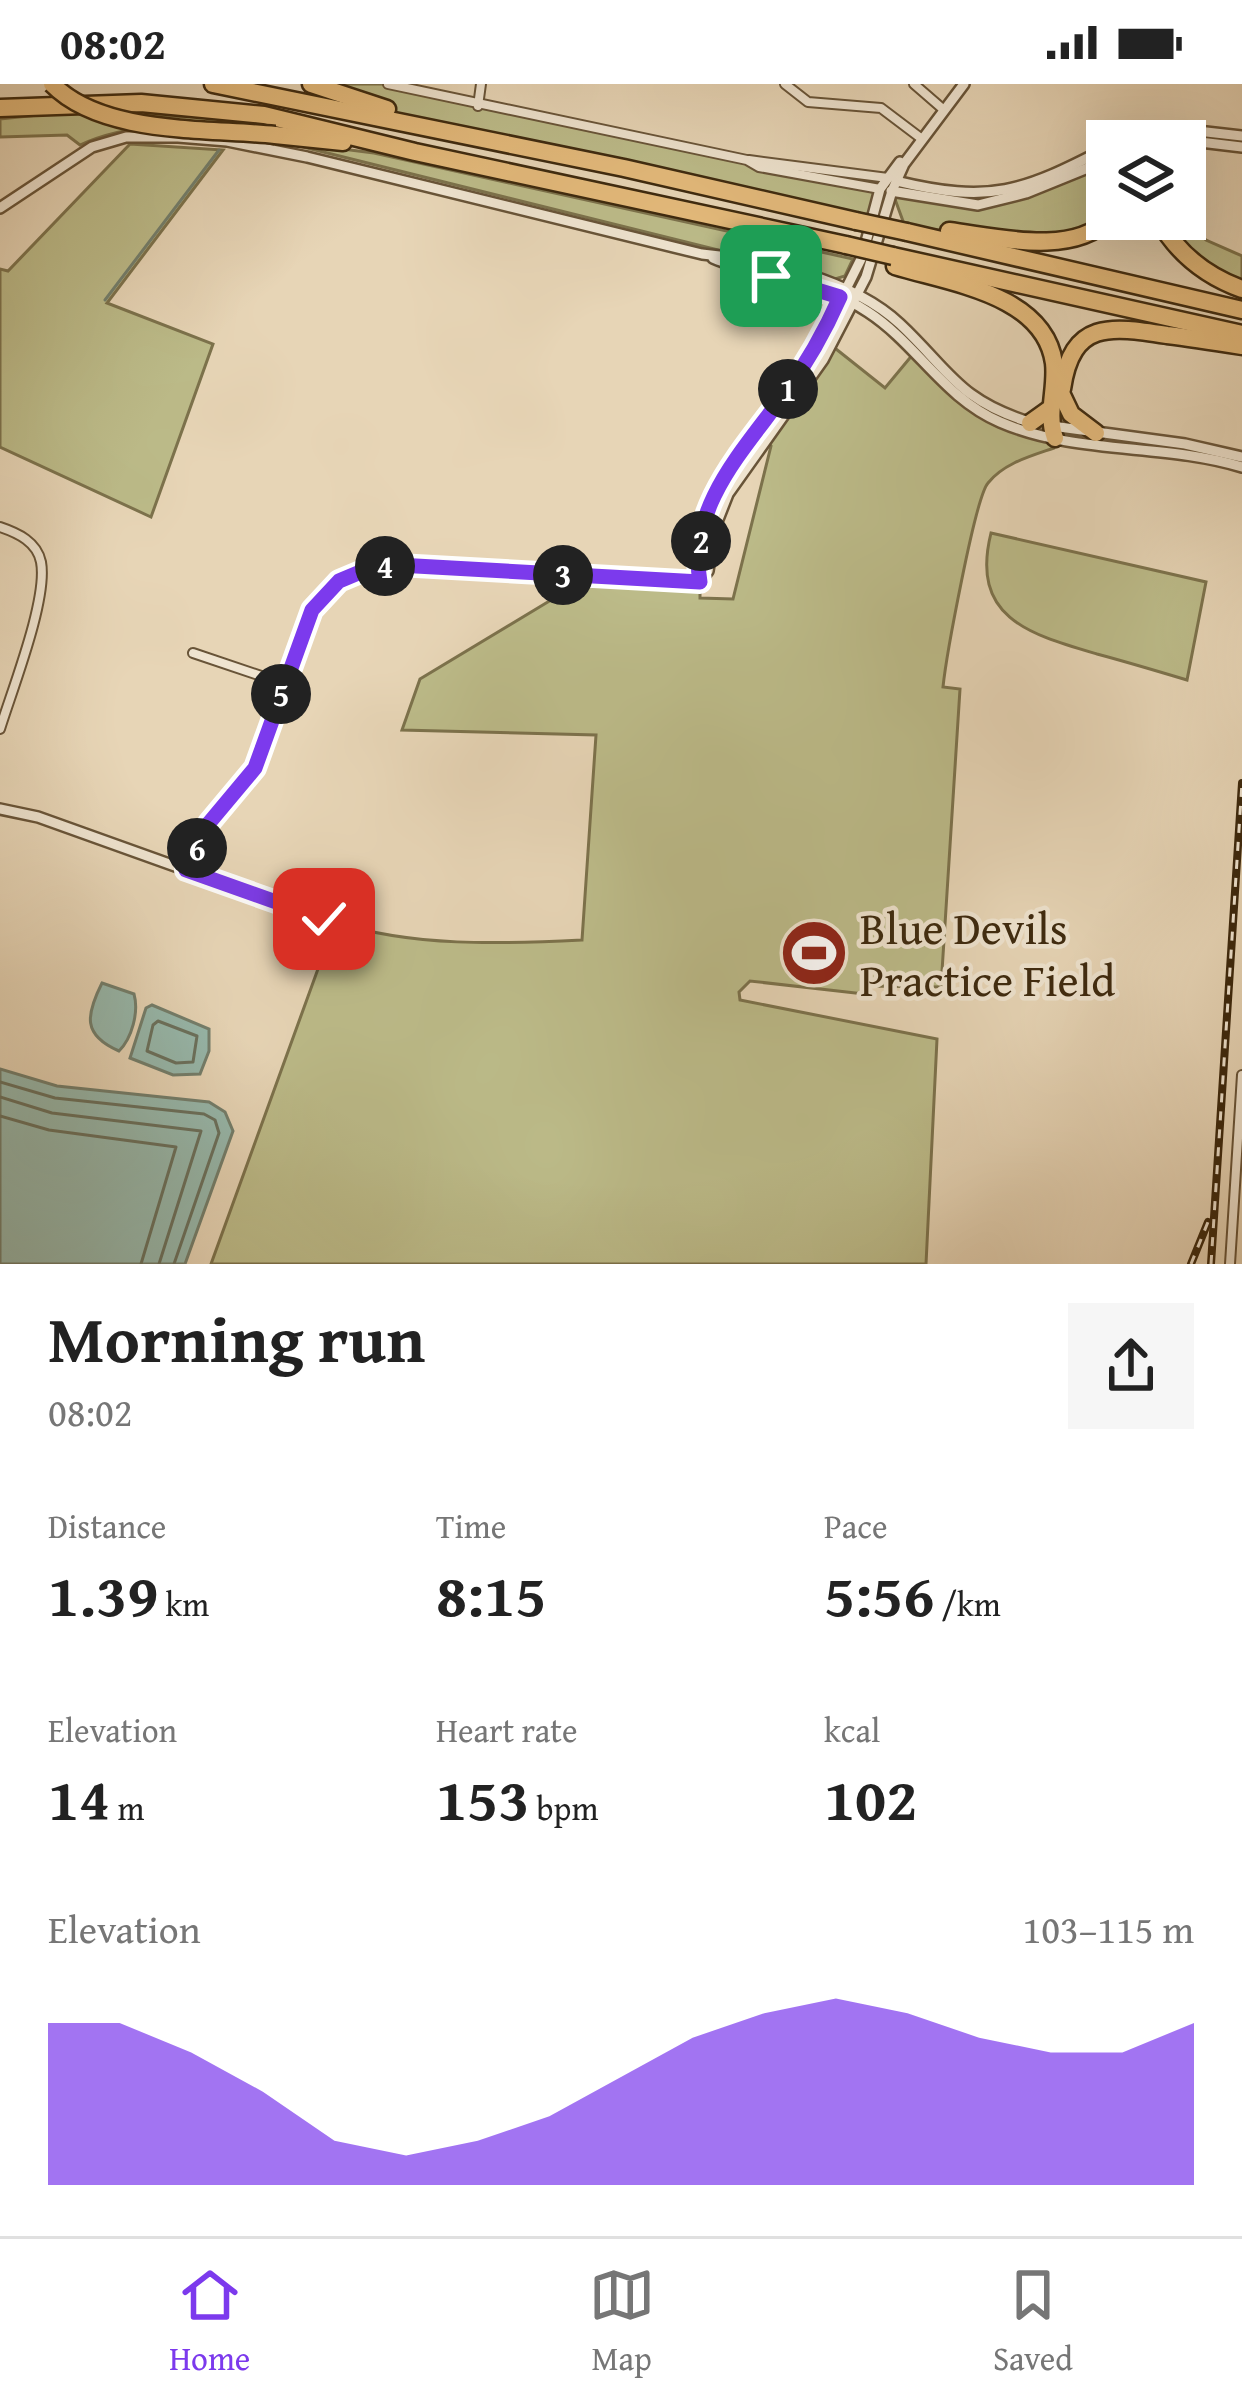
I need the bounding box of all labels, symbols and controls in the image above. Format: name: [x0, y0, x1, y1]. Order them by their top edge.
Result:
text: 08:02: [60, 10, 166, 75]
map controls: [1086, 120, 1206, 240]
button: layers: [1086, 120, 1206, 240]
pin: [720, 225, 822, 327]
icon: arrive: [738, 243, 804, 309]
pin: 1: [758, 359, 818, 419]
text: 1: [779, 365, 797, 413]
pin: 2: [671, 511, 731, 571]
text: 2: [692, 517, 710, 565]
pin: 4: [355, 536, 415, 596]
text: 4: [376, 542, 394, 590]
pin: 3: [533, 545, 593, 605]
text: 3: [554, 551, 572, 599]
pin: 5: [251, 664, 311, 724]
text: 5: [272, 670, 290, 718]
pin: 6: [167, 818, 227, 878]
text: 6: [188, 824, 206, 872]
pin: [273, 868, 375, 970]
icon: check: [291, 886, 357, 952]
place label: Blue Devils Practice Field: [860, 895, 1115, 1012]
sports icon: Blue Devils Practice Field: [779, 918, 849, 988]
text: Morning run: [48, 1289, 425, 1386]
button: share: [1068, 1303, 1194, 1429]
text: 08:02: [48, 1383, 133, 1440]
text: Distance: [48, 1502, 166, 1550]
text: Time: [436, 1502, 506, 1550]
text: Pace: [824, 1502, 887, 1550]
text: 1.39: [48, 1550, 158, 1638]
text: 8:15: [436, 1550, 546, 1638]
text: 5:56: [824, 1550, 934, 1638]
text: km: [158, 1580, 209, 1628]
text: /km: [934, 1580, 1001, 1628]
text: Elevation: [48, 1706, 177, 1754]
text: Heart rate: [436, 1706, 578, 1754]
text: kcal: [824, 1706, 880, 1754]
text: 14: [48, 1754, 110, 1842]
text: 153: [436, 1754, 529, 1842]
text: 102: [824, 1754, 917, 1842]
text: m: [110, 1784, 144, 1832]
text: bpm: [529, 1784, 598, 1832]
text: Elevation: [48, 1900, 201, 1957]
text: 103–115 m: [1022, 1900, 1194, 1957]
tab: Home: [169, 2262, 250, 2382]
tab: Map: [589, 2262, 655, 2382]
tab: Saved: [993, 2262, 1073, 2382]

